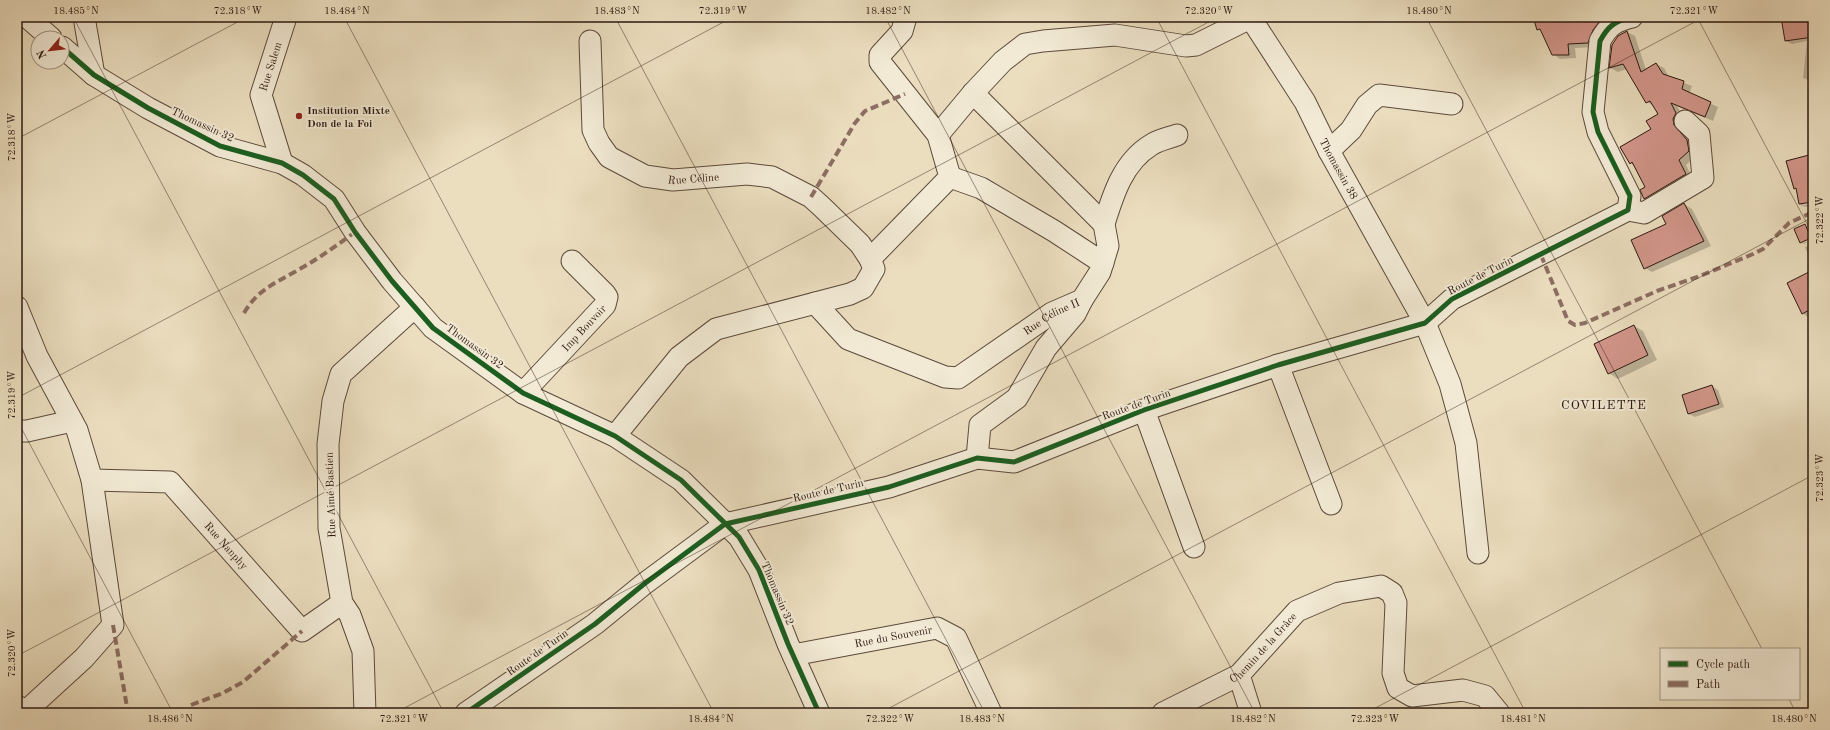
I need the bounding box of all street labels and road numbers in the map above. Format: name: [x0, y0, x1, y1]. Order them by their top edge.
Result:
street label: Rue Salem: [259, 41, 285, 93]
street label: Thomassin 32: [169, 106, 235, 145]
street label: Thomassin 38: [1317, 137, 1359, 202]
street label: Rue Céline: [667, 172, 720, 187]
street label: Route de Turin: [1446, 255, 1515, 298]
street label: Rue Céline II: [1022, 298, 1082, 338]
street label: Imp Bouvoir: [561, 303, 609, 354]
street label: Thomassin 32: [443, 323, 505, 372]
street label: Route de Turin: [1101, 388, 1172, 423]
street label: Rue Aimé Bastien: [325, 452, 338, 538]
street label: Route de Turin: [792, 478, 865, 505]
street label: Rue Nanphy: [201, 521, 249, 573]
street label: Thomassin 32: [758, 560, 795, 627]
street label: Chemin de la Grâce: [1228, 611, 1299, 686]
street label: Rue du Souvenir: [854, 625, 934, 650]
street label: Route de Turin: [505, 628, 571, 678]

